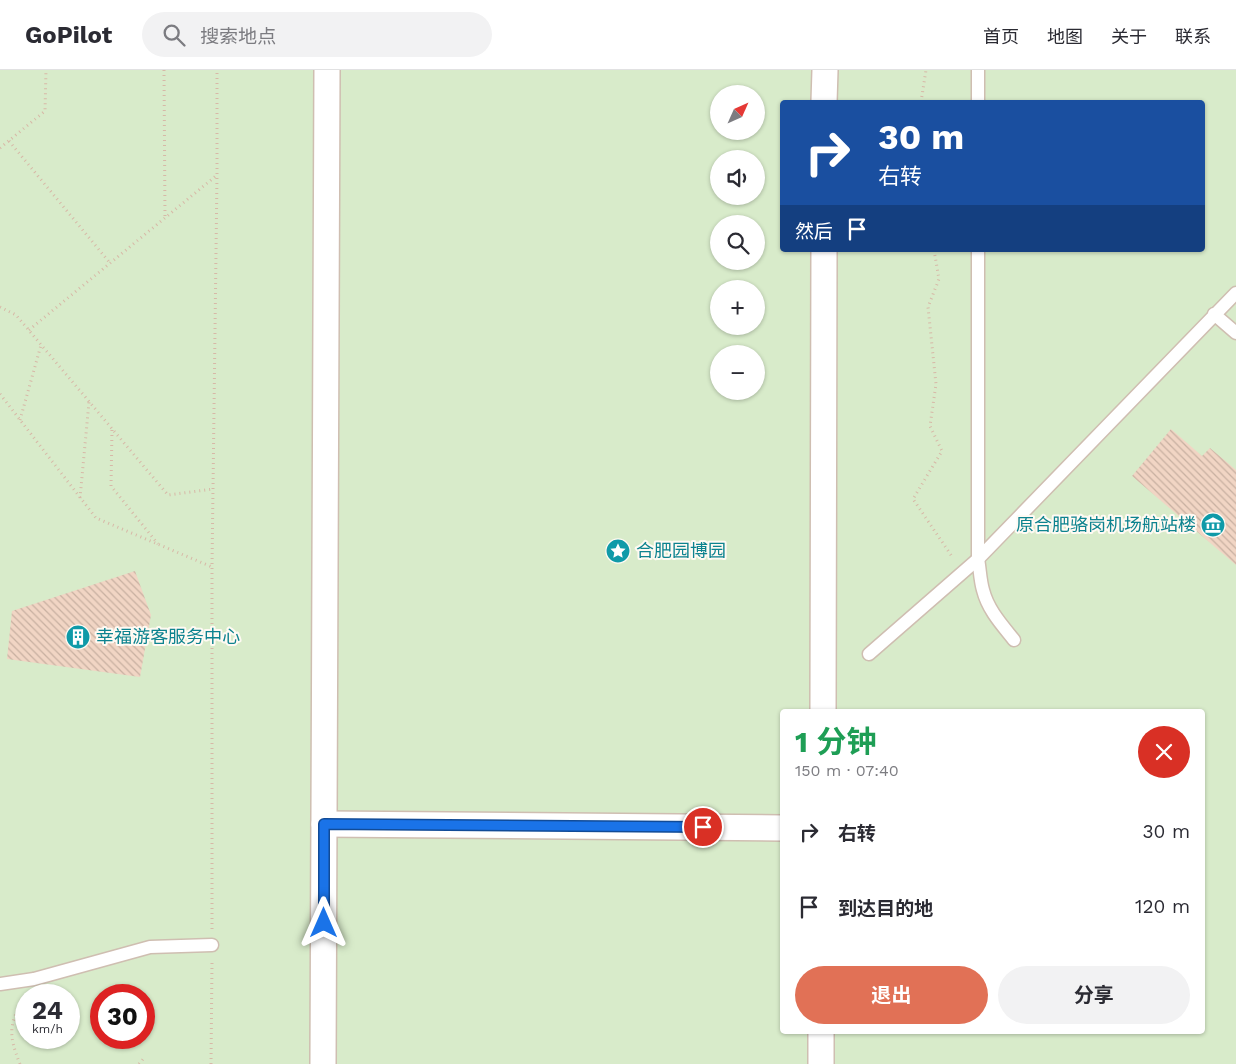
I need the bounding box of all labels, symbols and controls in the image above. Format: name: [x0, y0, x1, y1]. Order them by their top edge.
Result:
search box: [142, 12, 492, 57]
text: GoPilot: [25, 21, 112, 49]
icon: search: [160, 21, 188, 49]
text: 搜索地点: [200, 25, 276, 48]
text: 首页: [983, 26, 1019, 47]
text: 地图: [1047, 26, 1083, 47]
text: 关于: [1111, 26, 1147, 47]
text: 联系: [1175, 26, 1211, 47]
north arrow: [710, 85, 765, 140]
map controls: [710, 85, 765, 400]
text: 30 m: [878, 116, 964, 158]
icon: right: [795, 120, 860, 185]
button: sound: [710, 150, 765, 205]
text: 右转: [878, 164, 922, 189]
button: search: [710, 215, 765, 270]
icon: arrive: [843, 215, 871, 243]
text: 然后: [795, 220, 833, 243]
button: +: [710, 280, 765, 335]
button: −: [710, 345, 765, 400]
museum icon: 原合肥骆岗机场航站楼: [1200, 512, 1226, 538]
place label: 原合肥骆岗机场航站楼: [1016, 514, 1196, 535]
place icon: 合肥园博园: [605, 538, 631, 564]
place label: 合肥园博园: [636, 540, 726, 561]
building icon: 幸福游客服务中心: [65, 624, 91, 650]
place label: 幸福游客服务中心: [96, 626, 240, 647]
text: 1 分钟: [795, 724, 877, 759]
button: close: [1138, 726, 1190, 778]
text: 150 m · 07:40: [795, 761, 899, 780]
pin: [682, 806, 724, 848]
icon: arrive: [689, 813, 717, 841]
icon: right: [795, 818, 823, 846]
text: 30 m: [1143, 820, 1190, 843]
text: 右转: [838, 822, 876, 845]
icon: arrive: [795, 893, 823, 921]
text: 120 m: [1135, 895, 1190, 918]
position arrow: [297, 896, 349, 948]
text: 到达目的地: [838, 897, 933, 920]
button: 退出: [795, 966, 988, 1024]
button: 分享: [998, 966, 1190, 1024]
speed limit sign: 30: [90, 984, 155, 1049]
text: 24: [32, 996, 63, 1025]
text: km/h: [32, 1022, 63, 1036]

